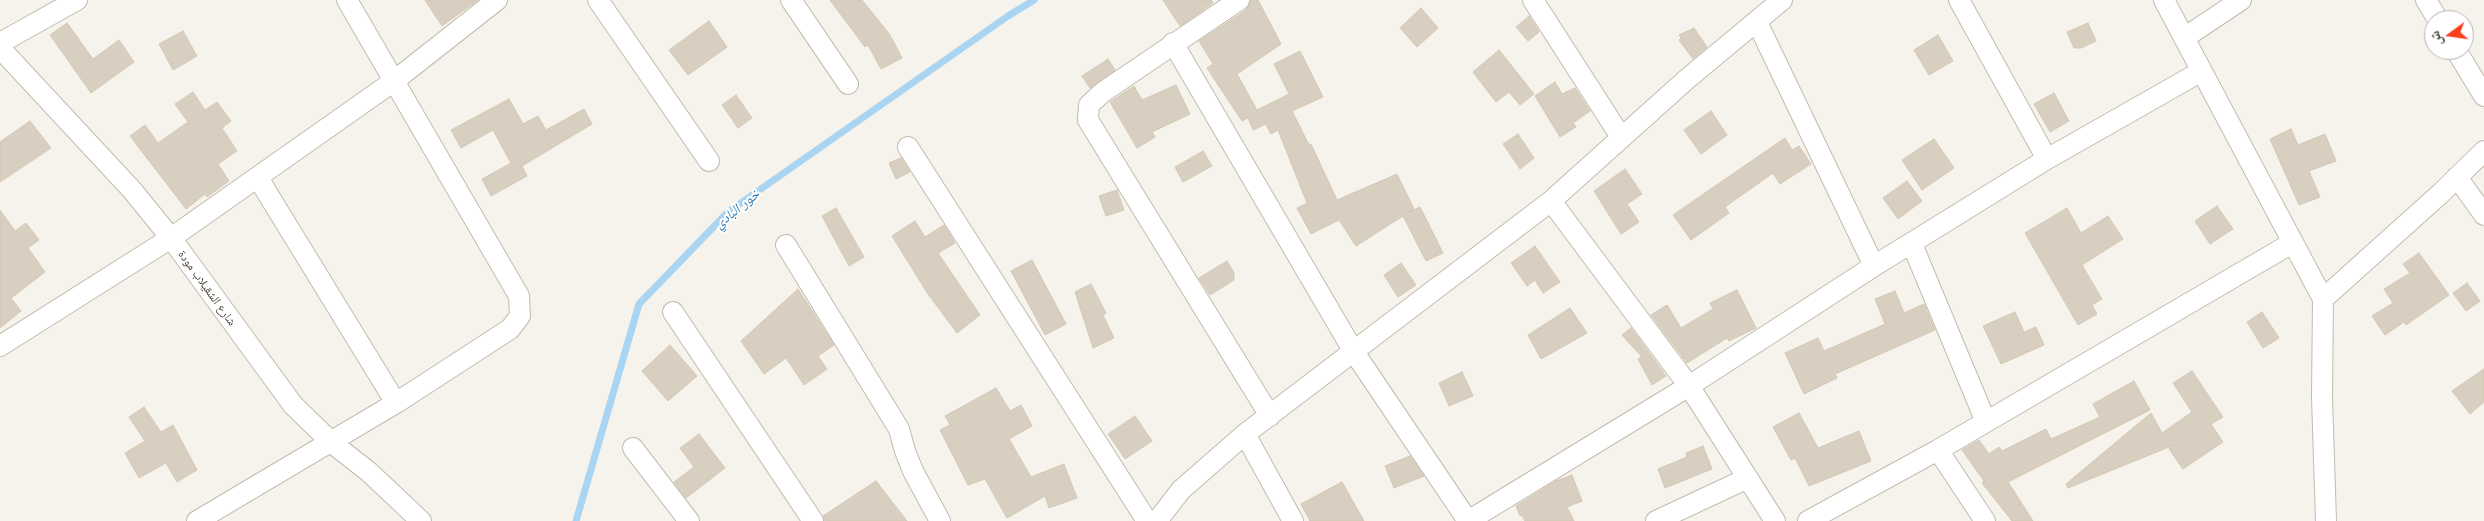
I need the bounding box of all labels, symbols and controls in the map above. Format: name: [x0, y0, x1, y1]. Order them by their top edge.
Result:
north arrow: [2424, 10, 2474, 60]
text: ش: [2425, 29, 2445, 48]
water label: خور البادي: [711, 186, 763, 232]
street label: شارع الشقيلاب مودة: [175, 248, 239, 328]

